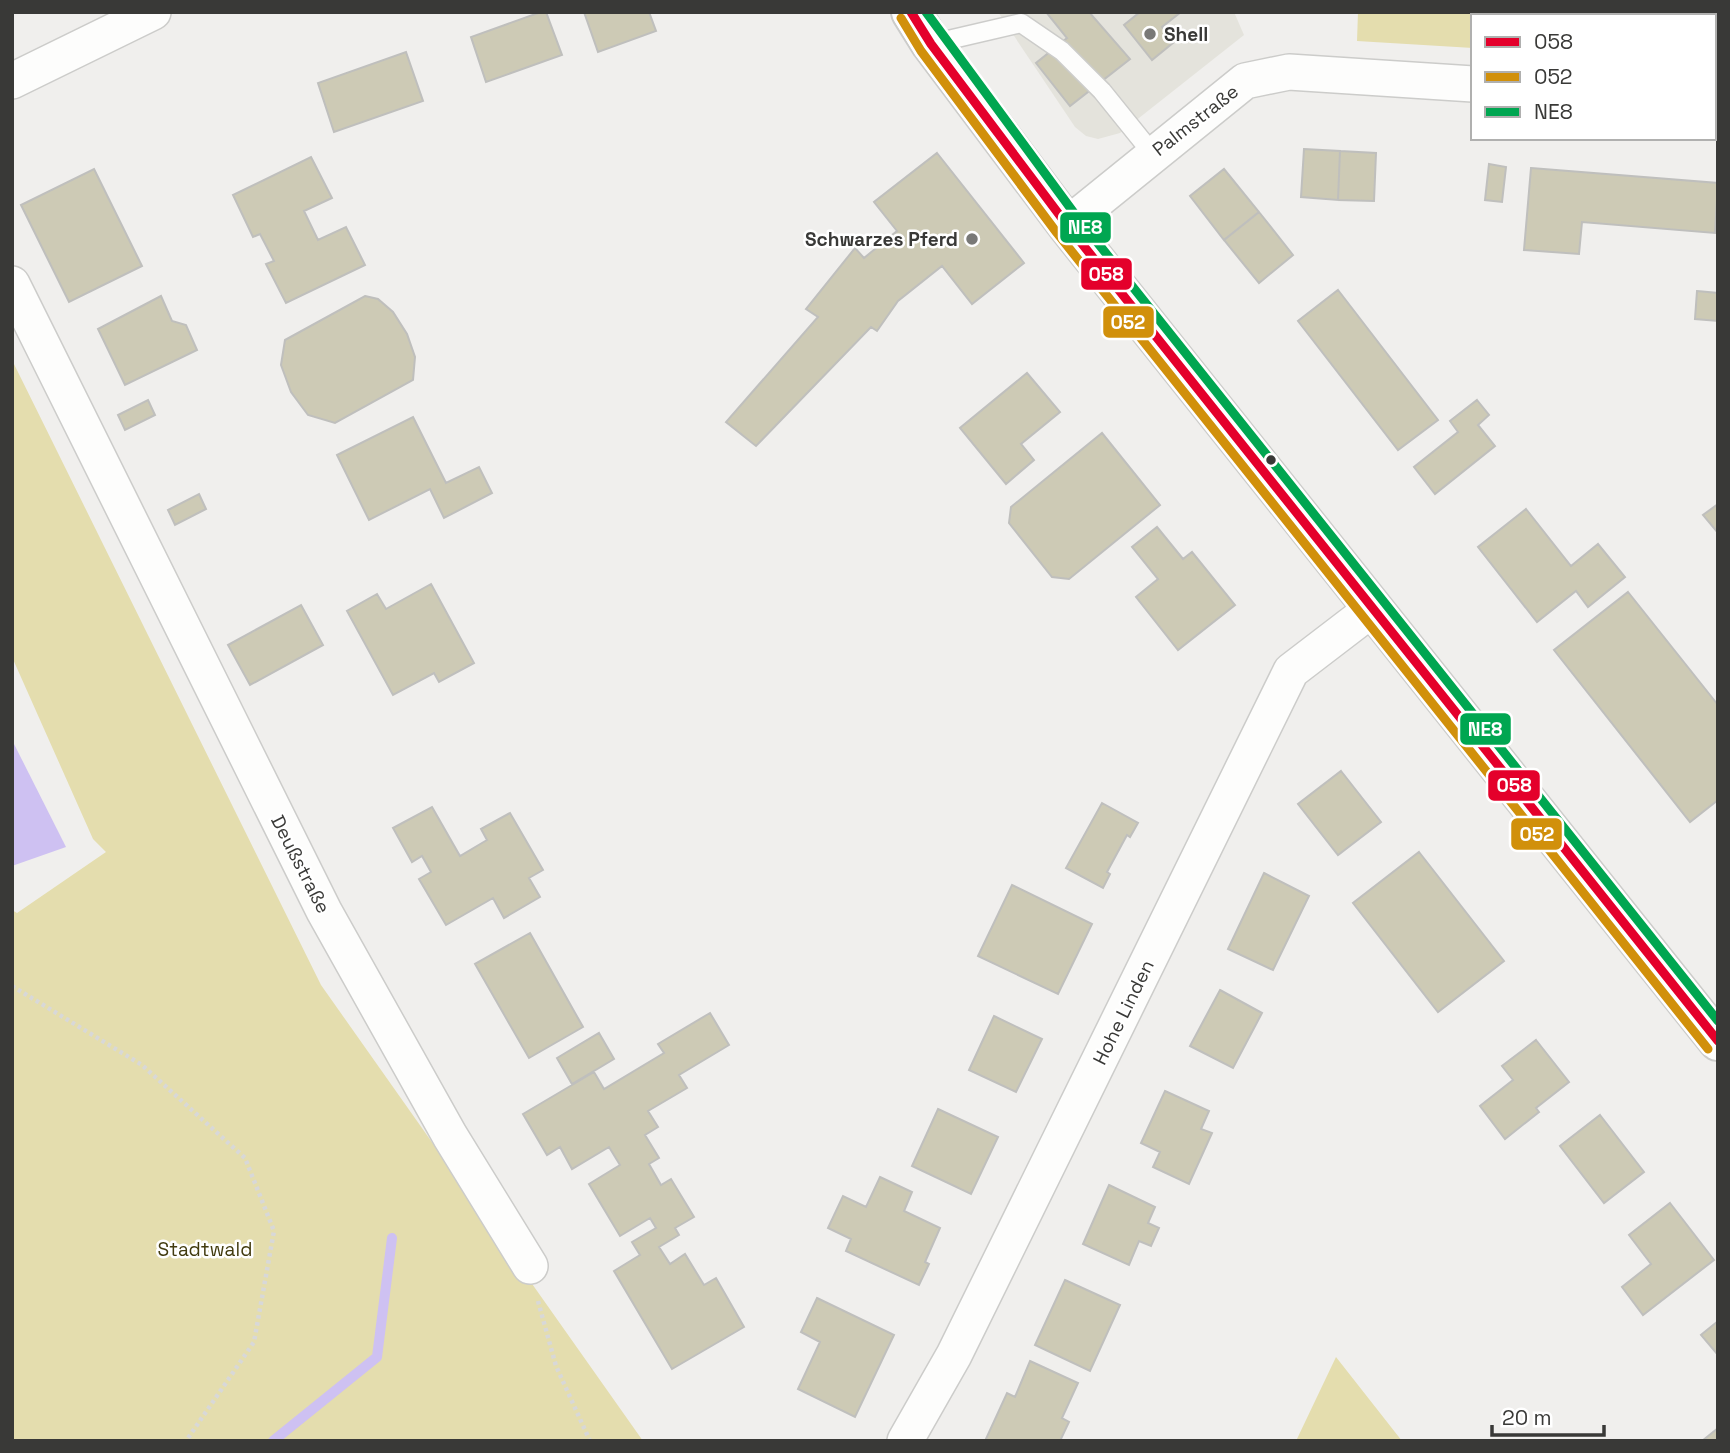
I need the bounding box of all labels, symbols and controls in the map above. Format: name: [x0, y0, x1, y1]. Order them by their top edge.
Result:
legend: [1471, 14, 1716, 140]
place label: Shell: [1164, 22, 1208, 47]
marker: Shell: [1142, 26, 1158, 42]
text: 058: [1534, 28, 1573, 55]
text: 052: [1534, 63, 1573, 90]
street label: Palmstraße: [1147, 79, 1243, 162]
text: NE8: [1534, 98, 1573, 125]
line badge: NE8: [1059, 211, 1112, 244]
text: NE8: [1068, 215, 1102, 240]
place label: Schwarzes Pferd: [805, 227, 958, 252]
marker: Schwarzes Pferd: [964, 231, 980, 247]
line badge: 058: [1080, 257, 1133, 291]
text: 058: [1088, 262, 1124, 287]
line badge: 052: [1102, 305, 1155, 339]
text: 052: [1111, 310, 1145, 335]
unlabelled marker: [1264, 453, 1278, 467]
line badge: NE8: [1459, 712, 1512, 746]
text: NE8: [1468, 717, 1502, 742]
line badge: 058: [1487, 769, 1541, 802]
text: 058: [1496, 773, 1532, 798]
street label: Deußstraße: [265, 811, 336, 918]
line badge: 052: [1510, 817, 1563, 851]
text: 052: [1520, 822, 1554, 847]
street label: Hohe Linden: [1087, 956, 1160, 1069]
park label: Stadtwald: [158, 1237, 252, 1262]
scale bar: [1492, 1394, 1604, 1438]
text: 20 m: [1502, 1404, 1552, 1431]

